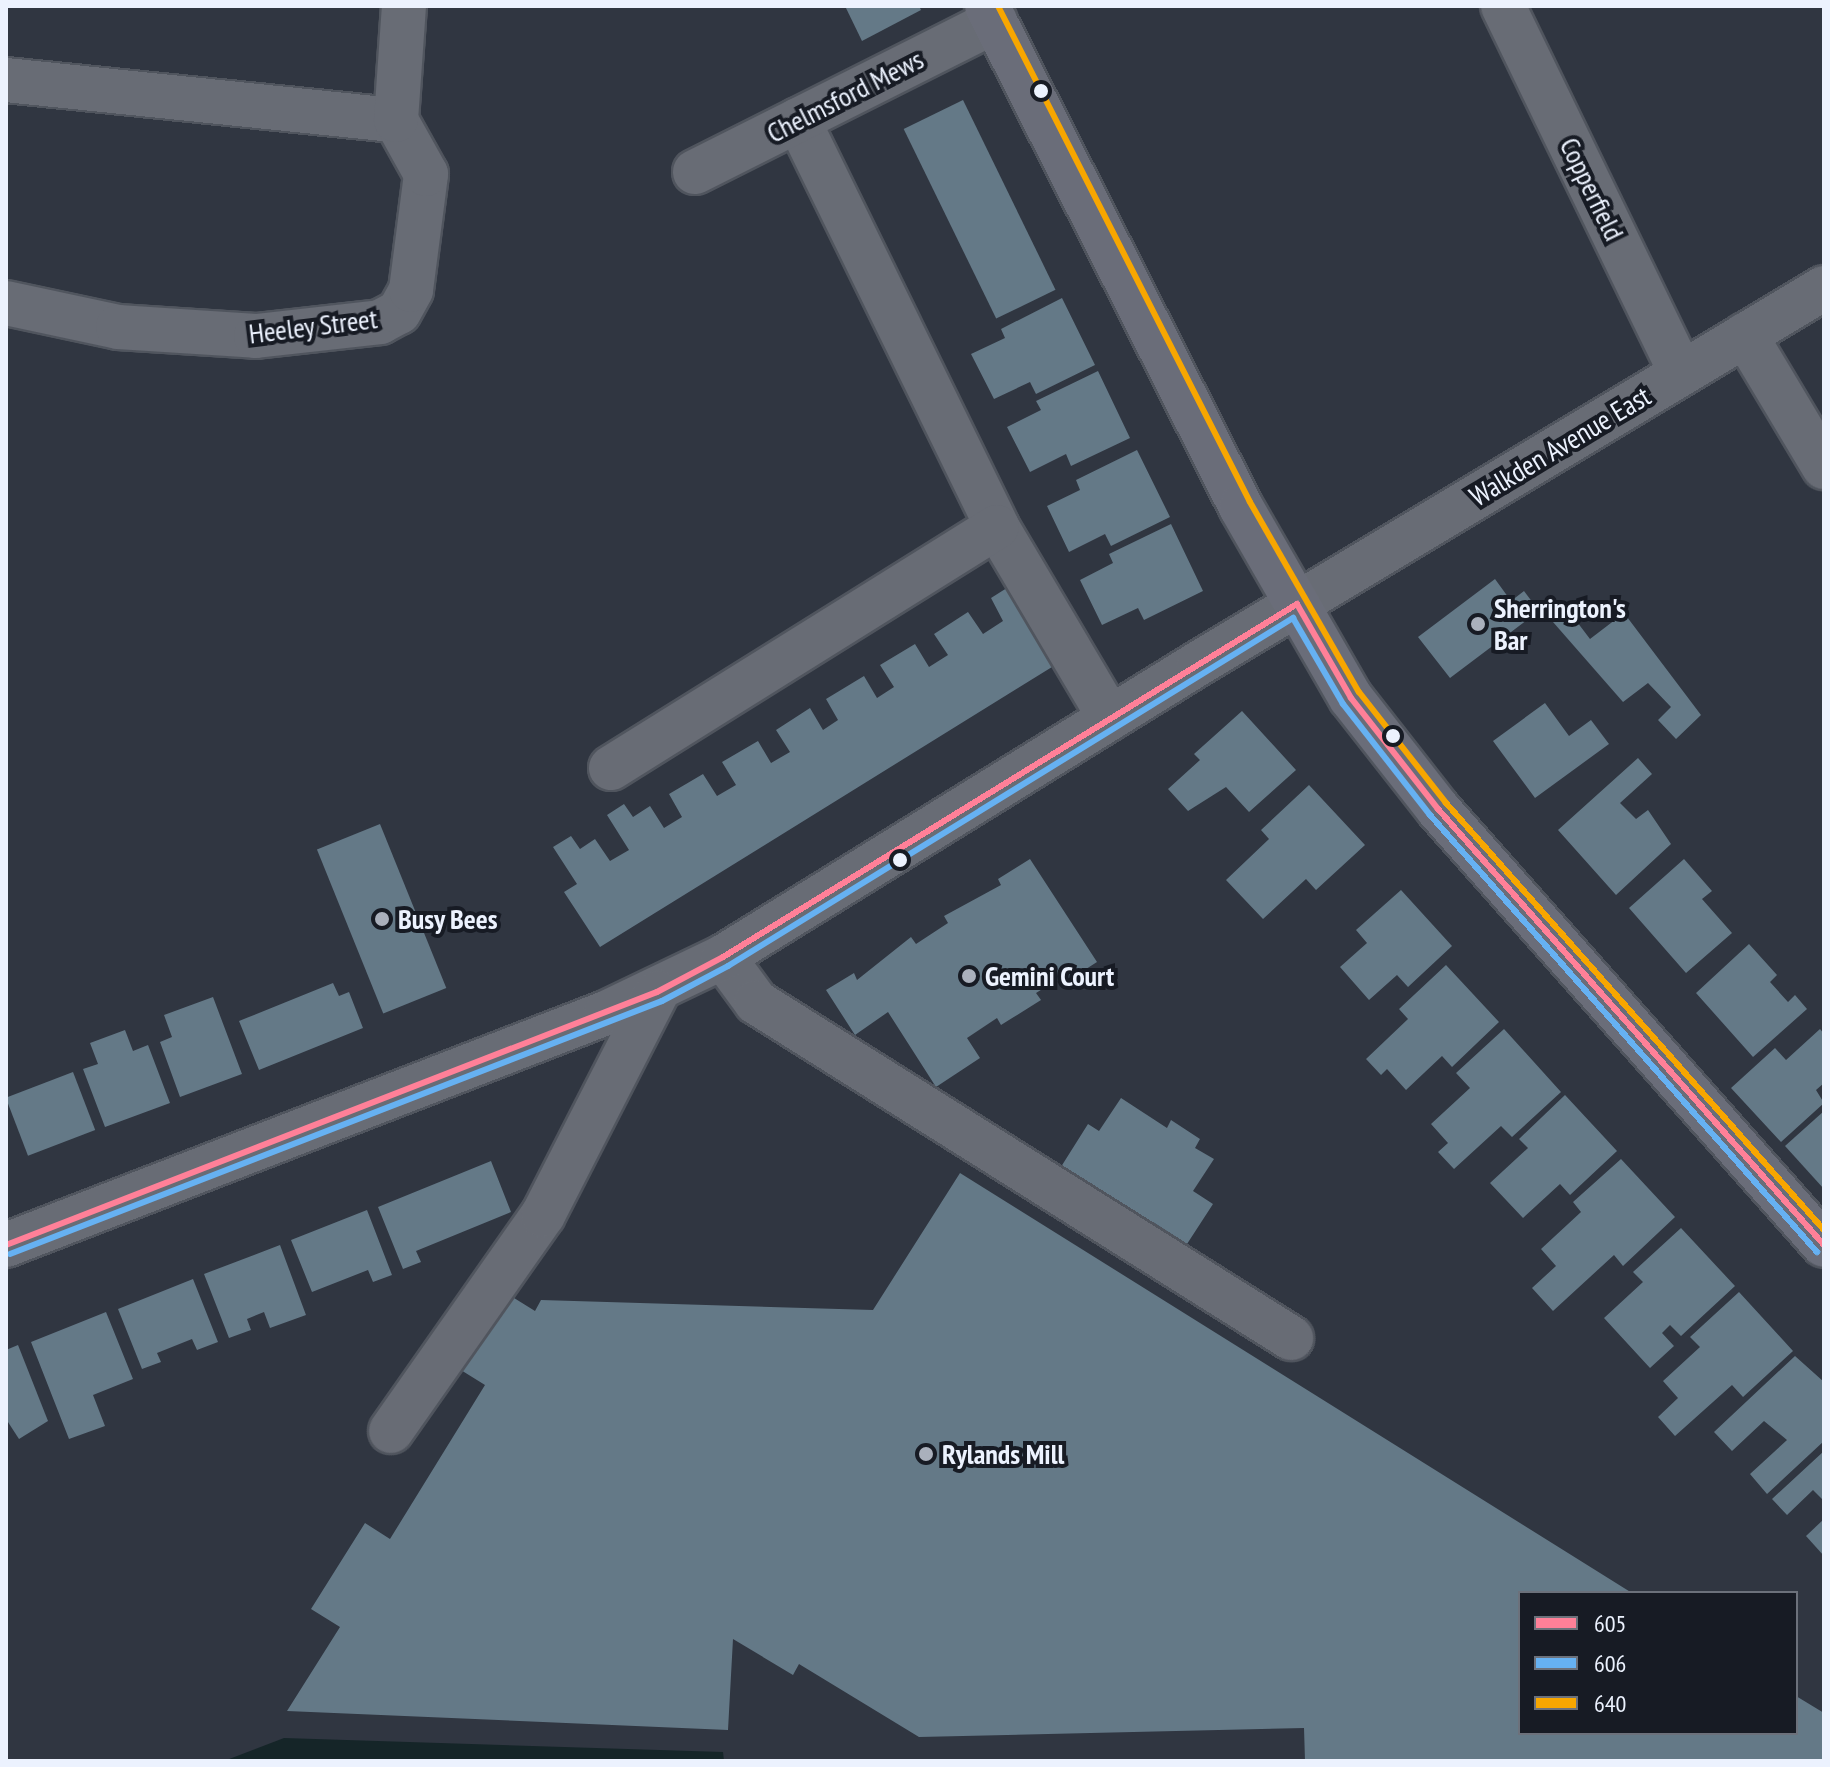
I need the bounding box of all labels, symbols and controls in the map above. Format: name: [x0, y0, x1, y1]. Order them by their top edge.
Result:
street label: Chelmsford Mews: [761, 42, 929, 150]
unlabelled marker: [1033, 83, 1049, 99]
street label: Copperfield: [1553, 132, 1631, 246]
street label: Heeley Street: [246, 301, 380, 351]
street label: Walkden Avenue East: [1463, 379, 1657, 513]
place label: Sherrington's Bar: [1494, 591, 1626, 657]
marker: Sherrington's Bar: [1469, 615, 1487, 633]
unlabelled marker: [1385, 728, 1401, 744]
unlabelled marker: [892, 852, 908, 868]
place label: Busy Bees: [398, 902, 498, 936]
marker: Busy Bees: [373, 910, 391, 928]
place label: Gemini Court: [985, 959, 1114, 993]
marker: Gemini Court: [960, 967, 978, 985]
place label: Rylands Mill: [942, 1437, 1064, 1471]
marker: Rylands Mill: [917, 1445, 935, 1463]
legend: [1518, 1591, 1798, 1735]
text: 605: [1594, 1608, 1626, 1639]
text: 606: [1594, 1648, 1626, 1679]
text: 640: [1594, 1688, 1626, 1719]

